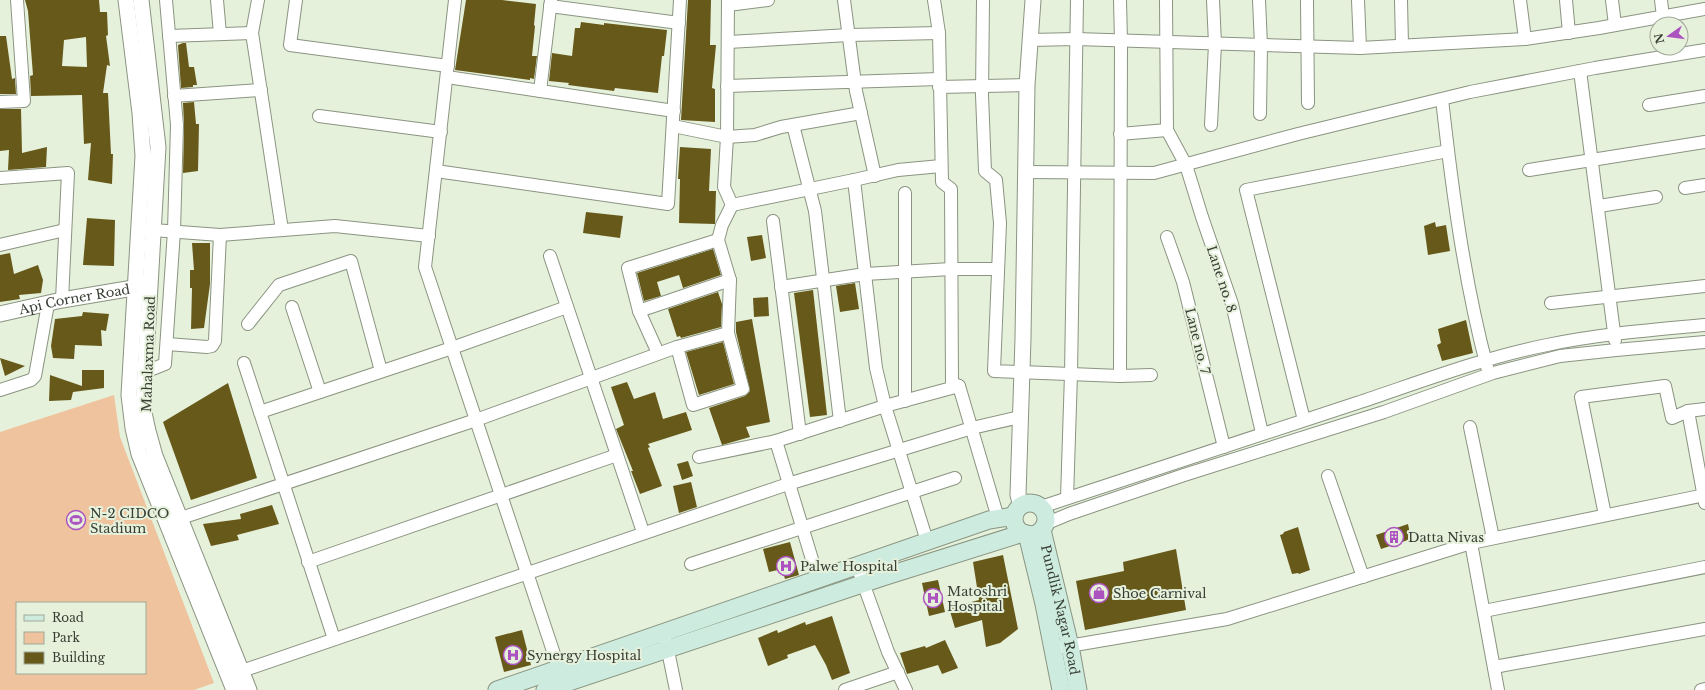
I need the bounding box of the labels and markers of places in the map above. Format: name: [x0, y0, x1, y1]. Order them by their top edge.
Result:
place label: N-2 CIDCO Stadium: [90, 505, 169, 537]
sports icon: N-2 CIDCO Stadium: [65, 509, 87, 531]
building icon: Datta Nivas: [1383, 526, 1405, 548]
place label: Datta Nivas: [1408, 529, 1484, 546]
hospital icon: Palwe Hospital: [775, 555, 797, 577]
place label: Palwe Hospital: [800, 558, 898, 575]
shop icon: Shoe Carnival: [1088, 582, 1110, 604]
place label: Matoshri Hospital: [947, 583, 1008, 615]
place label: Shoe Carnival: [1113, 585, 1206, 602]
hospital icon: Matoshri Hospital: [922, 587, 944, 609]
hospital icon: Synergy Hospital: [502, 644, 524, 666]
place label: Synergy Hospital: [527, 647, 641, 664]

